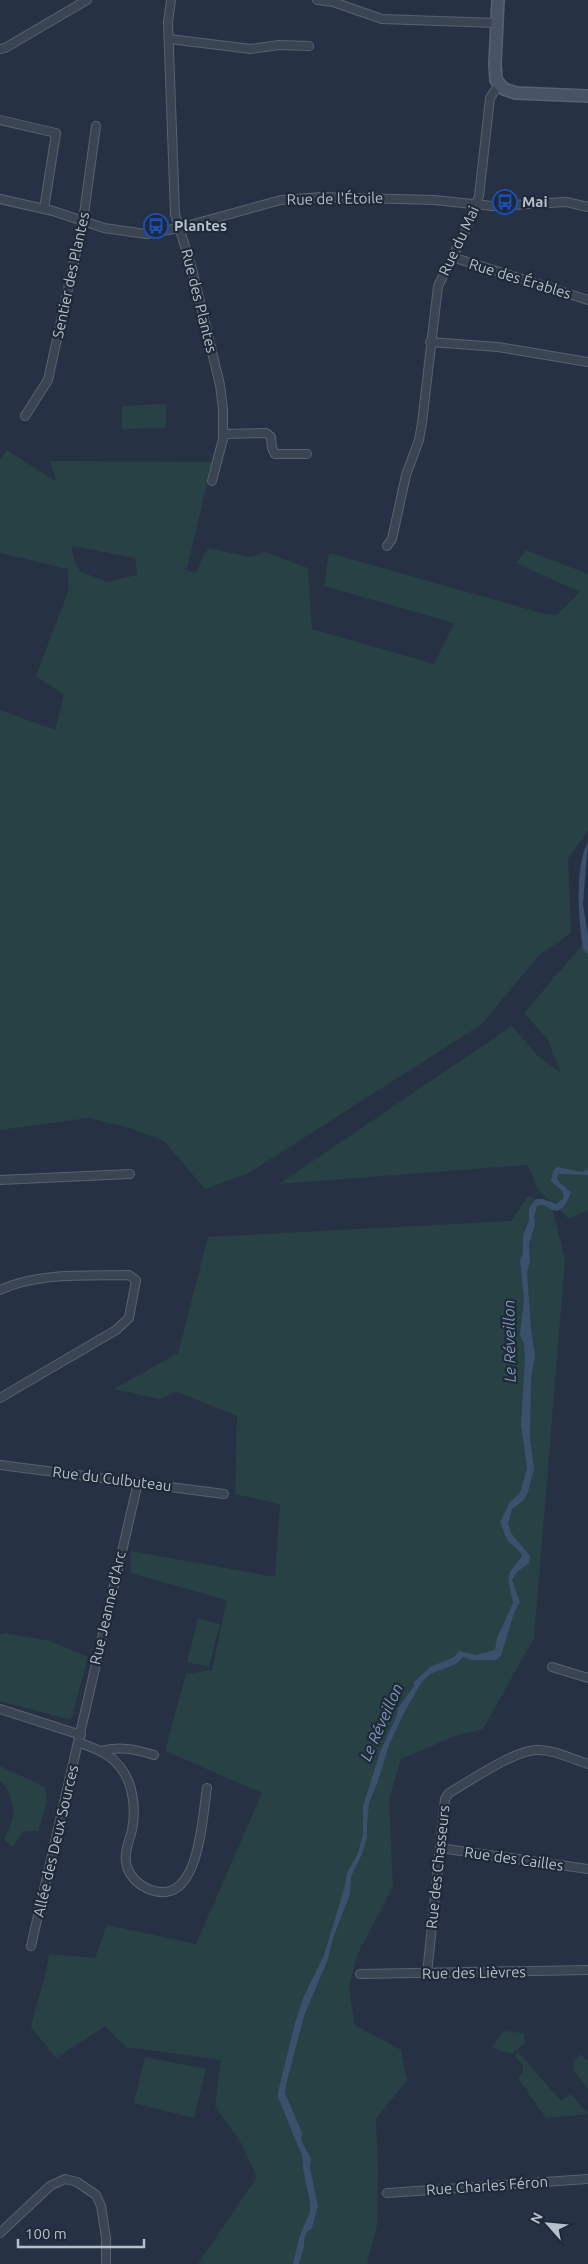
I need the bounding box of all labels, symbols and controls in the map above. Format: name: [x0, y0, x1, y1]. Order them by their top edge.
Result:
street label: Rue de l'Étoile: [287, 189, 383, 208]
bus stop icon: Mai: [492, 189, 518, 215]
place label: Mai: [522, 193, 548, 210]
street label: Rue du Mai: [435, 203, 482, 278]
street label: Sentier des Plantes: [49, 210, 92, 340]
bus stop icon: Plantes: [143, 213, 169, 239]
place label: Plantes: [174, 217, 227, 234]
street label: Rue des Plantes: [178, 247, 221, 355]
street label: Rue des Érables: [467, 255, 573, 302]
water label: Le Réveillon: [499, 1299, 519, 1383]
street label: Rue du Culbuteau: [52, 1463, 173, 1494]
street label: Rue Jeanne d'Arc: [86, 1550, 129, 1666]
water label: Le Réveillon: [356, 1681, 406, 1763]
street label: Allée des Deux Sources: [30, 1763, 81, 1919]
street label: Rue des Chasseurs: [423, 1804, 452, 1930]
street label: Rue des Cailles: [463, 1843, 565, 1874]
street label: Rue des Lièvres: [422, 1963, 526, 1982]
street label: Rue Charles Féron: [425, 2173, 548, 2198]
north arrow: [523, 2199, 573, 2249]
text: N: [527, 2210, 546, 2226]
scale bar: [18, 2216, 144, 2248]
text: 100 m: [25, 2225, 67, 2242]

